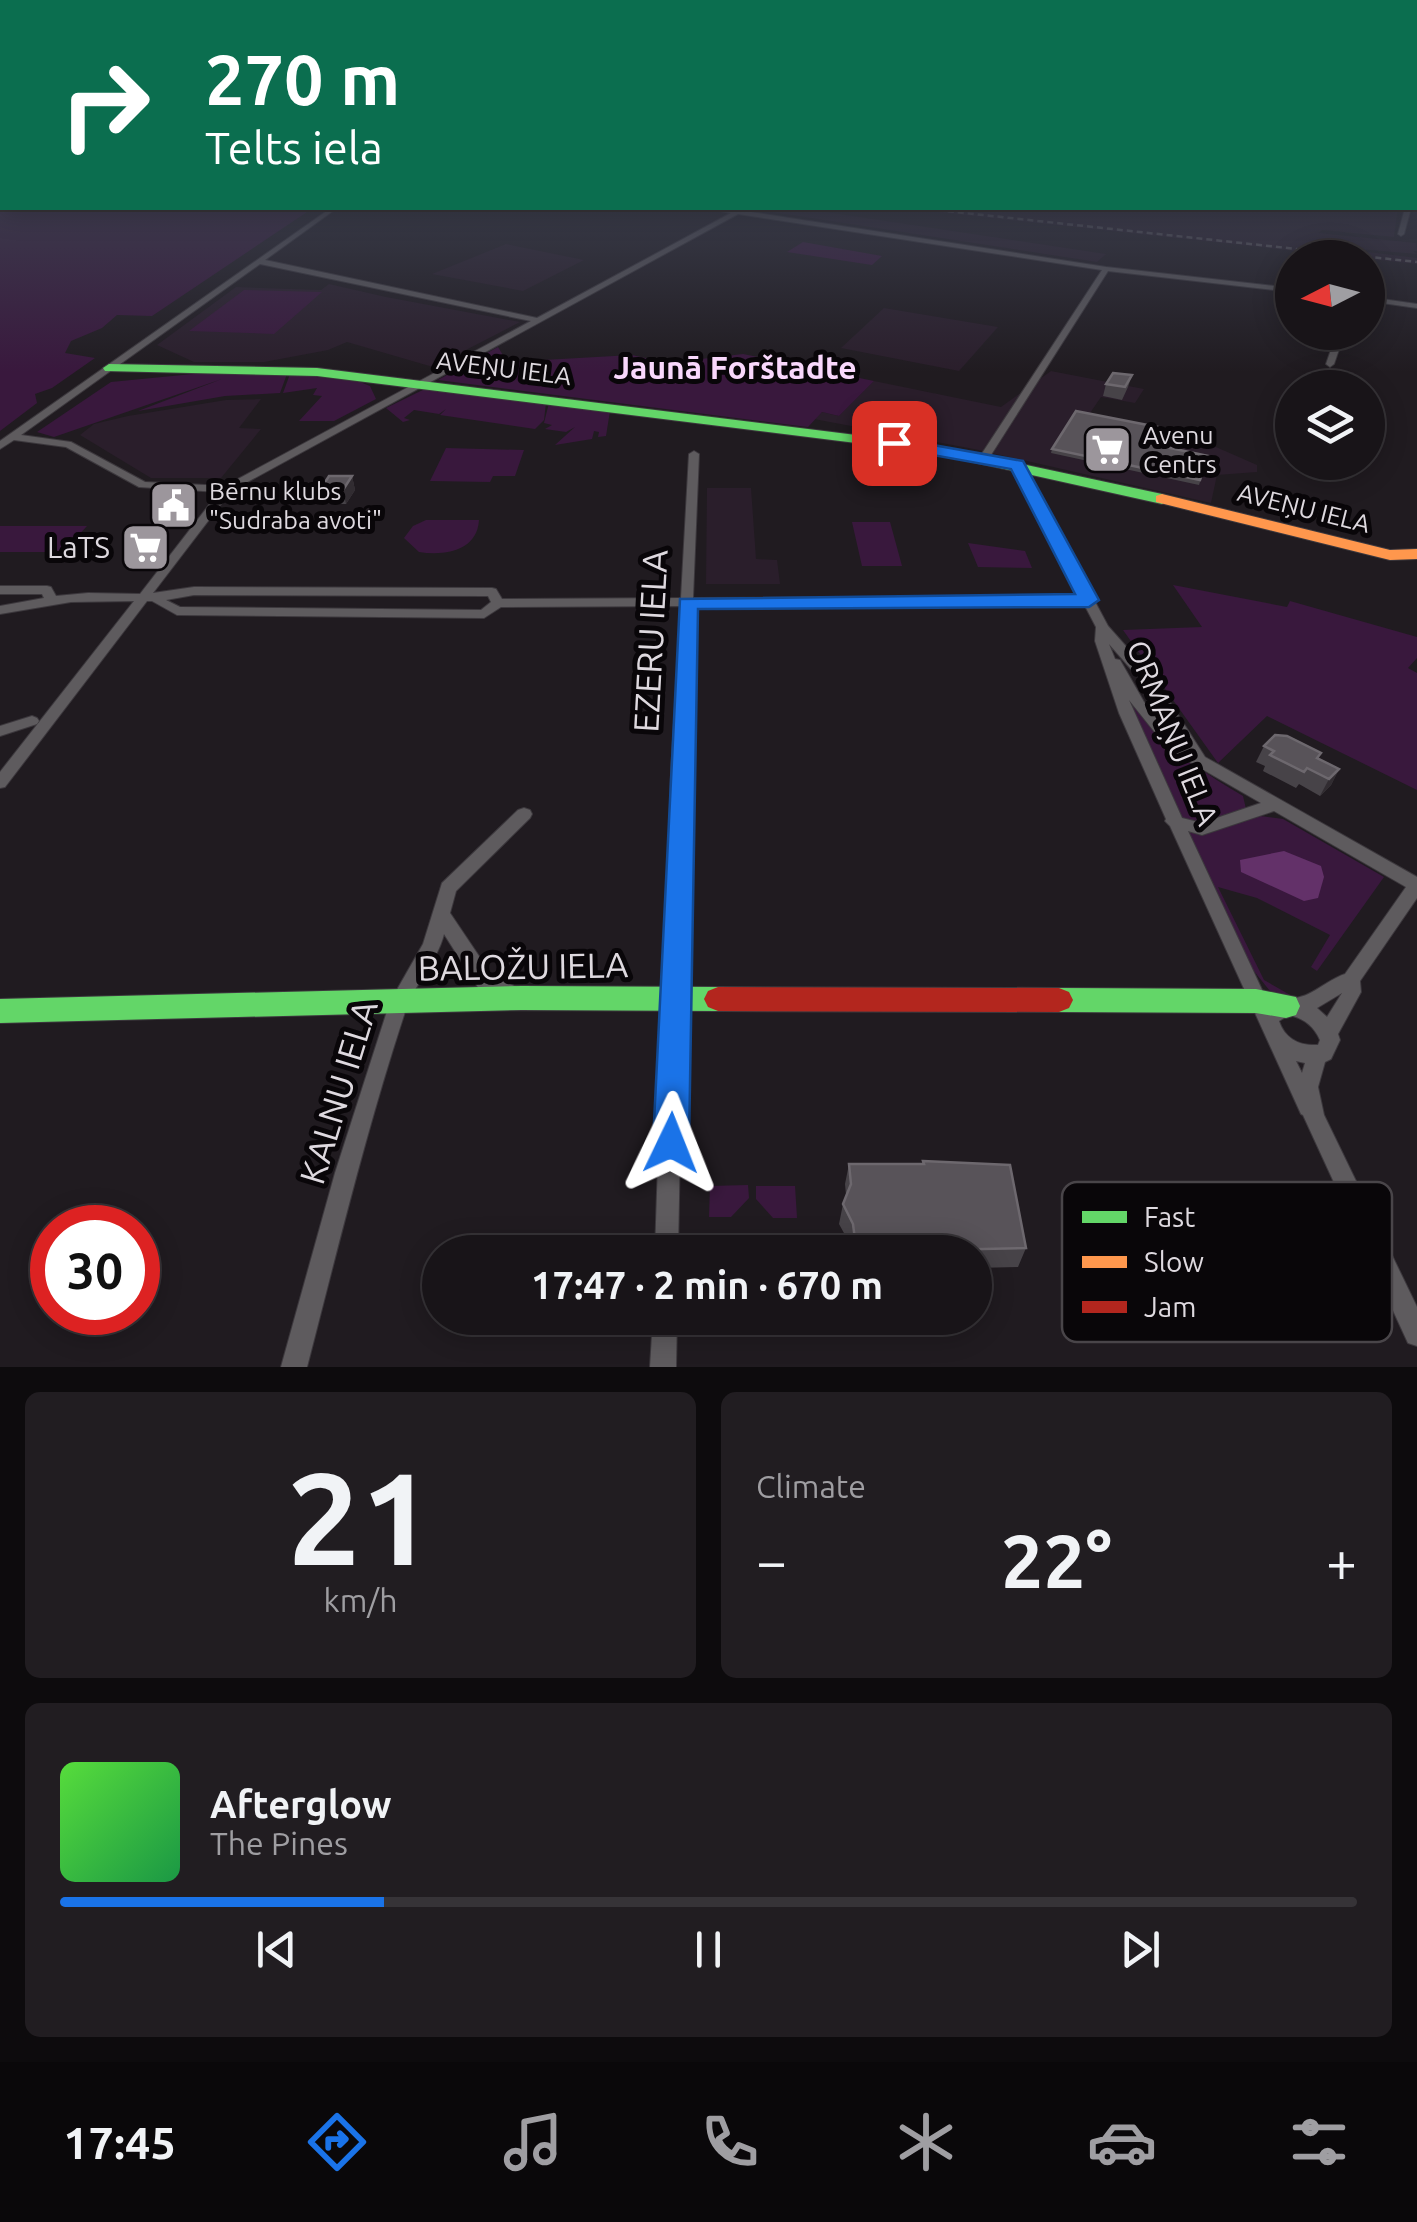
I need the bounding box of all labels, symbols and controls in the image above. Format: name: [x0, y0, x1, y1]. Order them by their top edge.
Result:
icon: right: [40, 40, 170, 170]
text: 270 m: [205, 40, 400, 118]
text: Telts iela: [205, 122, 383, 173]
north arrow: [1275, 240, 1385, 350]
map controls: [1275, 240, 1385, 480]
street label: AVEŅU IELA: [435, 346, 573, 390]
district label: Jaunā Forštadte: [613, 349, 857, 385]
button: layers: [1275, 370, 1385, 480]
pin: [852, 401, 937, 486]
icon: arrive: [867, 416, 922, 471]
place label: Avenu Centrs: [1143, 421, 1217, 478]
supermarket icon: Avenu Centrs: [1082, 423, 1134, 475]
place label: Bērnu klubs "Sudraba avoti": [209, 477, 382, 534]
street label: AVEŅU IELA: [1235, 478, 1373, 538]
public building icon: Bērnu klubs "Sudraba avoti": [148, 479, 200, 531]
supermarket icon: LaTS: [119, 522, 171, 574]
place label: LaTS: [47, 530, 110, 564]
street label: EZERU IELA: [625, 548, 675, 733]
street label: ORMAŅU IELA: [1120, 635, 1226, 831]
street label: BALOŽU IELA: [417, 943, 629, 988]
street label: KALNU IELA: [291, 995, 385, 1188]
position arrow: [619, 1091, 723, 1195]
legend: [1062, 1182, 1392, 1342]
text: Fast: [1144, 1201, 1195, 1232]
speed limit sign: 30: [30, 1205, 160, 1335]
text: Slow: [1144, 1246, 1204, 1277]
text: 17:47 · 2 min · 670 m: [531, 1264, 883, 1306]
text: Jam: [1144, 1291, 1196, 1322]
text: 21: [287, 1444, 434, 1590]
text: Climate: [756, 1468, 866, 1504]
text: 22°: [1001, 1518, 1112, 1602]
text: −: [756, 1530, 787, 1591]
text: +: [1326, 1530, 1357, 1591]
text: km/h: [324, 1582, 397, 1618]
text: Afterglow: [210, 1783, 392, 1825]
text: The Pines: [210, 1825, 348, 1861]
icon: previous: [249, 1922, 304, 1977]
icon: pause: [681, 1922, 736, 1977]
icon: next: [1113, 1922, 1168, 1977]
icon: directions: [302, 2107, 372, 2177]
icon: music: [498, 2107, 568, 2177]
icon: phone: [695, 2107, 765, 2177]
icon: climate: [891, 2107, 961, 2177]
icon: car: [1087, 2107, 1157, 2177]
icon: filters: [1284, 2107, 1354, 2177]
text: 17:45: [63, 2117, 176, 2168]

